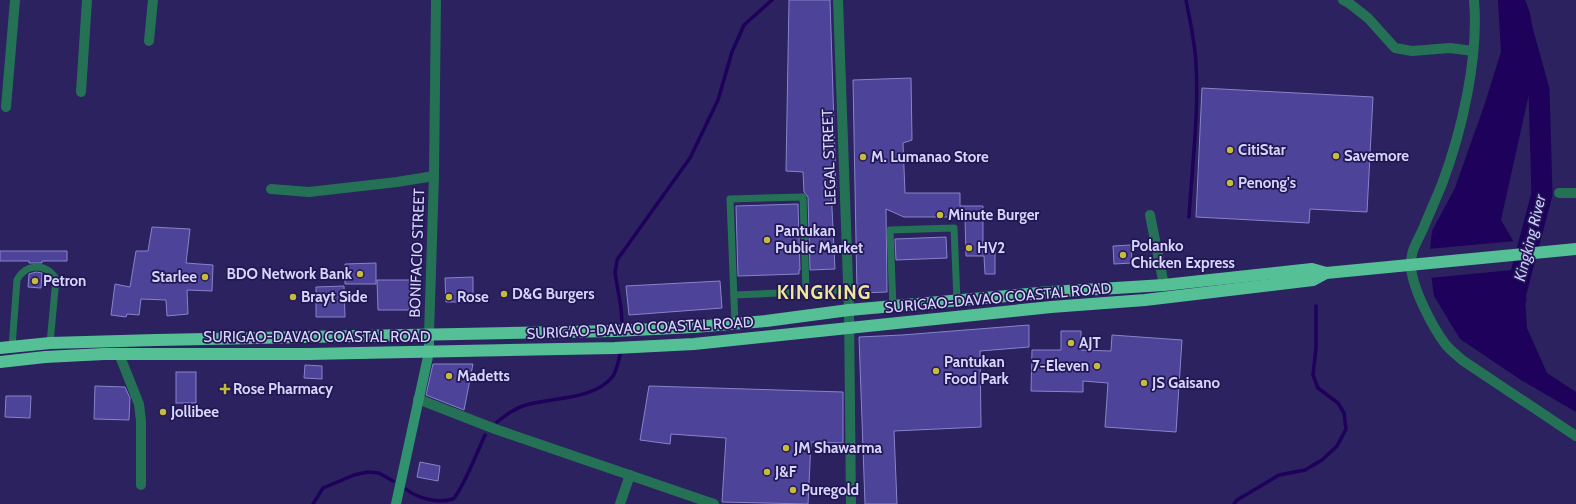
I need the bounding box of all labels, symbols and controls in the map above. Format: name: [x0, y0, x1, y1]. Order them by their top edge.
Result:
street label: LEGAL STREET: [818, 109, 840, 205]
place label: CitiStar: [1238, 141, 1286, 159]
marker: CitiStar: [1225, 145, 1235, 155]
place label: Savemore: [1344, 147, 1409, 165]
place label: M. Lumanao Store: [871, 148, 989, 166]
marker: Savemore: [1331, 151, 1341, 161]
marker: M. Lumanao Store: [858, 152, 868, 162]
place label: Penong's: [1238, 174, 1296, 192]
marker: Penong's: [1225, 178, 1235, 188]
street label: BONIFACIO STREET: [406, 188, 428, 318]
water label: Kingking River: [1510, 192, 1550, 283]
place label: Minute Burger: [948, 206, 1039, 224]
marker: Minute Burger: [935, 210, 945, 220]
place label: Pantukan Public Market: [775, 222, 863, 257]
marker: Pantukan Public Market: [762, 235, 772, 245]
place label: Polanko Chicken Express: [1131, 237, 1235, 272]
place label: HV2: [977, 239, 1005, 257]
marker: HV2: [964, 243, 974, 253]
marker: Polanko Chicken Express: [1118, 250, 1128, 260]
place label: BDO Network Bank: [226, 265, 353, 283]
place label: Starlee: [152, 268, 197, 286]
marker: BDO Network Bank: [355, 269, 365, 279]
place label: Petron: [43, 272, 86, 290]
marker: Starlee: [200, 272, 210, 282]
marker: Petron: [30, 276, 40, 286]
street label: SURIGAO-DAVAO COASTAL ROAD: [884, 279, 1112, 317]
district label: KINGKING: [777, 281, 871, 304]
place label: D&G Burgers: [512, 285, 594, 303]
place label: Brayt Side: [301, 288, 368, 306]
place label: Rose: [457, 288, 489, 306]
marker: D&G Burgers: [499, 289, 509, 299]
marker: Brayt Side: [288, 292, 298, 302]
marker: Rose: [444, 292, 454, 302]
street label: SURIGAO-DAVAO COASTAL ROAD: [526, 313, 754, 343]
street label: SURIGAO-DAVAO COASTAL ROAD: [203, 328, 431, 346]
place label: AJT: [1079, 334, 1102, 352]
marker: AJT: [1066, 338, 1076, 348]
place label: Pantukan Food Park: [944, 353, 1010, 388]
place label: 7-Eleven: [1032, 357, 1089, 375]
marker: 7-Eleven: [1092, 361, 1102, 371]
marker: Pantukan Food Park: [931, 366, 941, 376]
place label: Madetts: [457, 367, 510, 385]
marker: Madetts: [444, 371, 454, 381]
place label: JS Gaisano: [1151, 374, 1220, 392]
marker: JS Gaisano: [1139, 378, 1149, 388]
place label: Rose Pharmacy: [233, 380, 334, 398]
marker: Rose Pharmacy: [220, 384, 230, 394]
place label: Jollibee: [170, 403, 219, 421]
marker: Jollibee: [158, 407, 168, 417]
place label: JM Shawarma: [793, 439, 882, 457]
marker: JM Shawarma: [781, 443, 791, 453]
place label: J&F: [774, 463, 797, 481]
marker: J&F: [762, 467, 772, 477]
place label: Puregold: [801, 481, 859, 499]
marker: Puregold: [788, 485, 798, 495]

